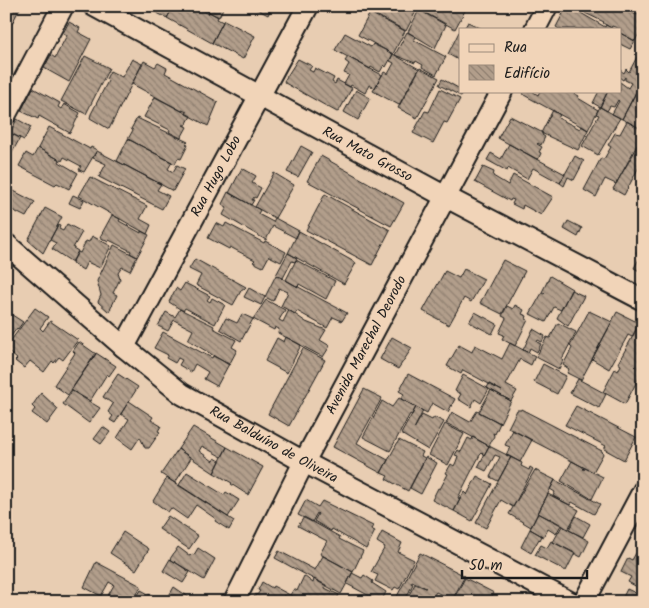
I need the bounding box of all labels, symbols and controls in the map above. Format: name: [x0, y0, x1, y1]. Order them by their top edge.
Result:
legend: [459, 28, 622, 92]
text: Rua: [504, 36, 527, 60]
text: Edifício: [504, 62, 550, 86]
street label: Rua Mato Grosso: [318, 121, 417, 188]
street label: Rua Hugo Lobo: [185, 132, 247, 221]
street label: Avenida Marechal Deorodo: [320, 272, 413, 419]
street label: Rua Balduíno de Oliveira: [205, 400, 342, 489]
scale bar: [462, 548, 586, 580]
text: 50 m: [469, 554, 503, 578]

